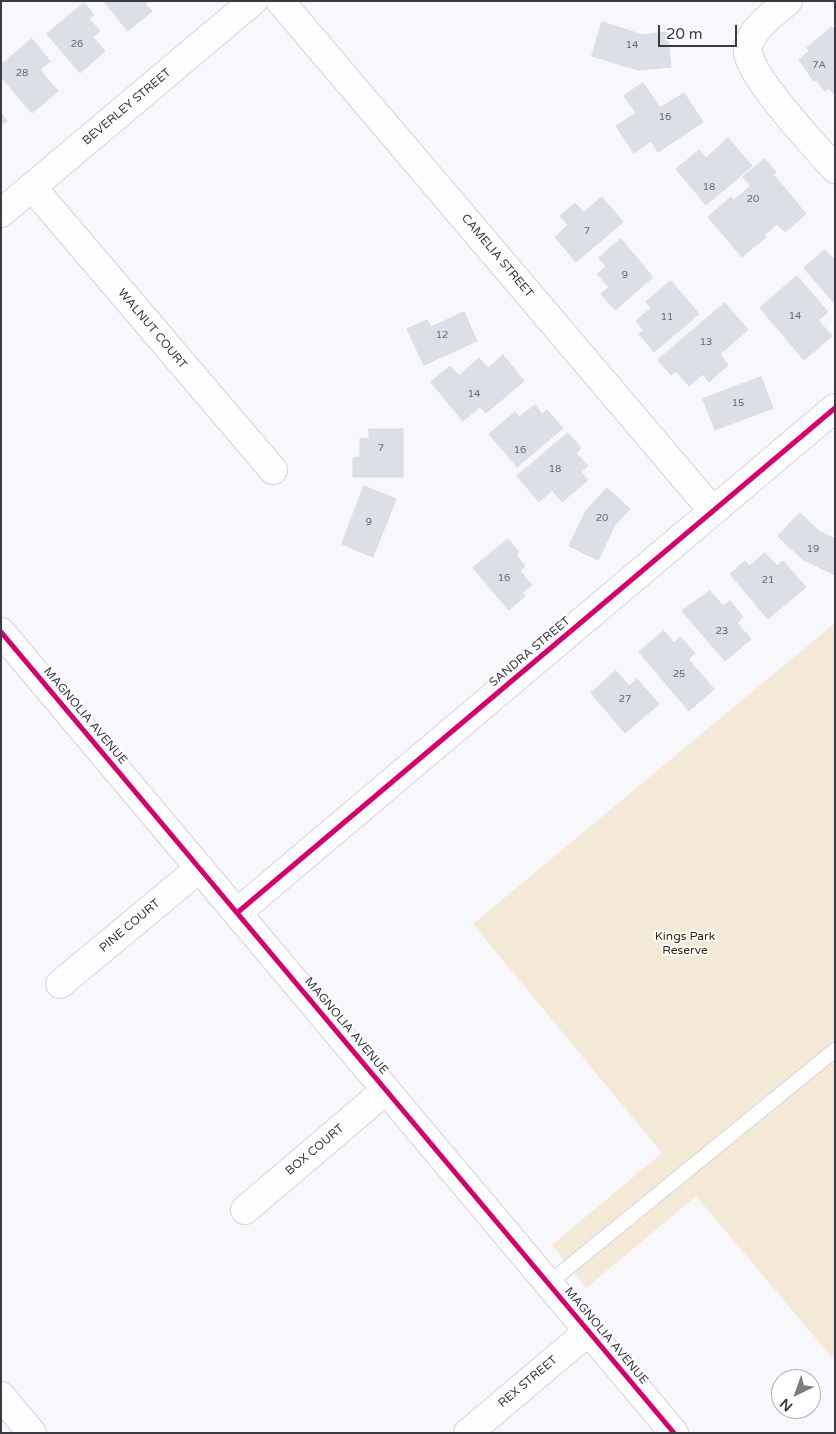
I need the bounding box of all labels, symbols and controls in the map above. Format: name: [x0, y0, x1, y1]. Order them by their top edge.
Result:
scale bar: [661, 15, 740, 47]
text: 20 m: [666, 25, 703, 43]
house number: 26: [71, 38, 83, 50]
house number: 14: [626, 39, 638, 51]
house number: 7A: [812, 59, 826, 71]
street label: BEVERLEY STREET: [80, 66, 174, 148]
house number: 28: [16, 67, 28, 79]
house number: 16: [659, 111, 671, 123]
house number: 18: [703, 181, 715, 193]
house number: 20: [747, 193, 759, 205]
street label: CAMELIA STREET: [458, 211, 536, 301]
house number: 7: [584, 225, 590, 237]
house number: 9: [622, 269, 628, 281]
street label: WALNUT COURT: [114, 286, 190, 372]
house number: 14: [789, 310, 801, 322]
house number: 11: [661, 311, 673, 323]
house number: 12: [436, 329, 448, 341]
house number: 13: [700, 336, 712, 348]
house number: 14: [468, 388, 480, 400]
house number: 15: [732, 397, 744, 409]
house number: 7: [378, 442, 384, 454]
house number: 16: [514, 444, 526, 456]
house number: 18: [549, 463, 561, 475]
house number: 20: [596, 512, 608, 524]
house number: 9: [366, 516, 372, 528]
house number: 19: [807, 543, 819, 555]
house number: 16: [498, 572, 510, 584]
house number: 21: [762, 574, 774, 586]
street label: SANDRA STREET: [487, 614, 573, 690]
house number: 23: [716, 625, 728, 637]
street label: MAGNOLIA AVENUE: [40, 665, 130, 767]
house number: 25: [673, 668, 685, 680]
house number: 27: [619, 693, 631, 705]
street label: PINE COURT: [97, 896, 163, 956]
park label: Kings Park Reserve: [655, 930, 715, 958]
street label: MAGNOLIA AVENUE: [301, 975, 391, 1077]
street label: BOX COURT: [283, 1121, 347, 1179]
street label: MAGNOLIA AVENUE: [561, 1285, 651, 1387]
street label: REX STREET: [495, 1353, 561, 1411]
north arrow: [771, 1369, 821, 1419]
text: N: [776, 1395, 796, 1415]

